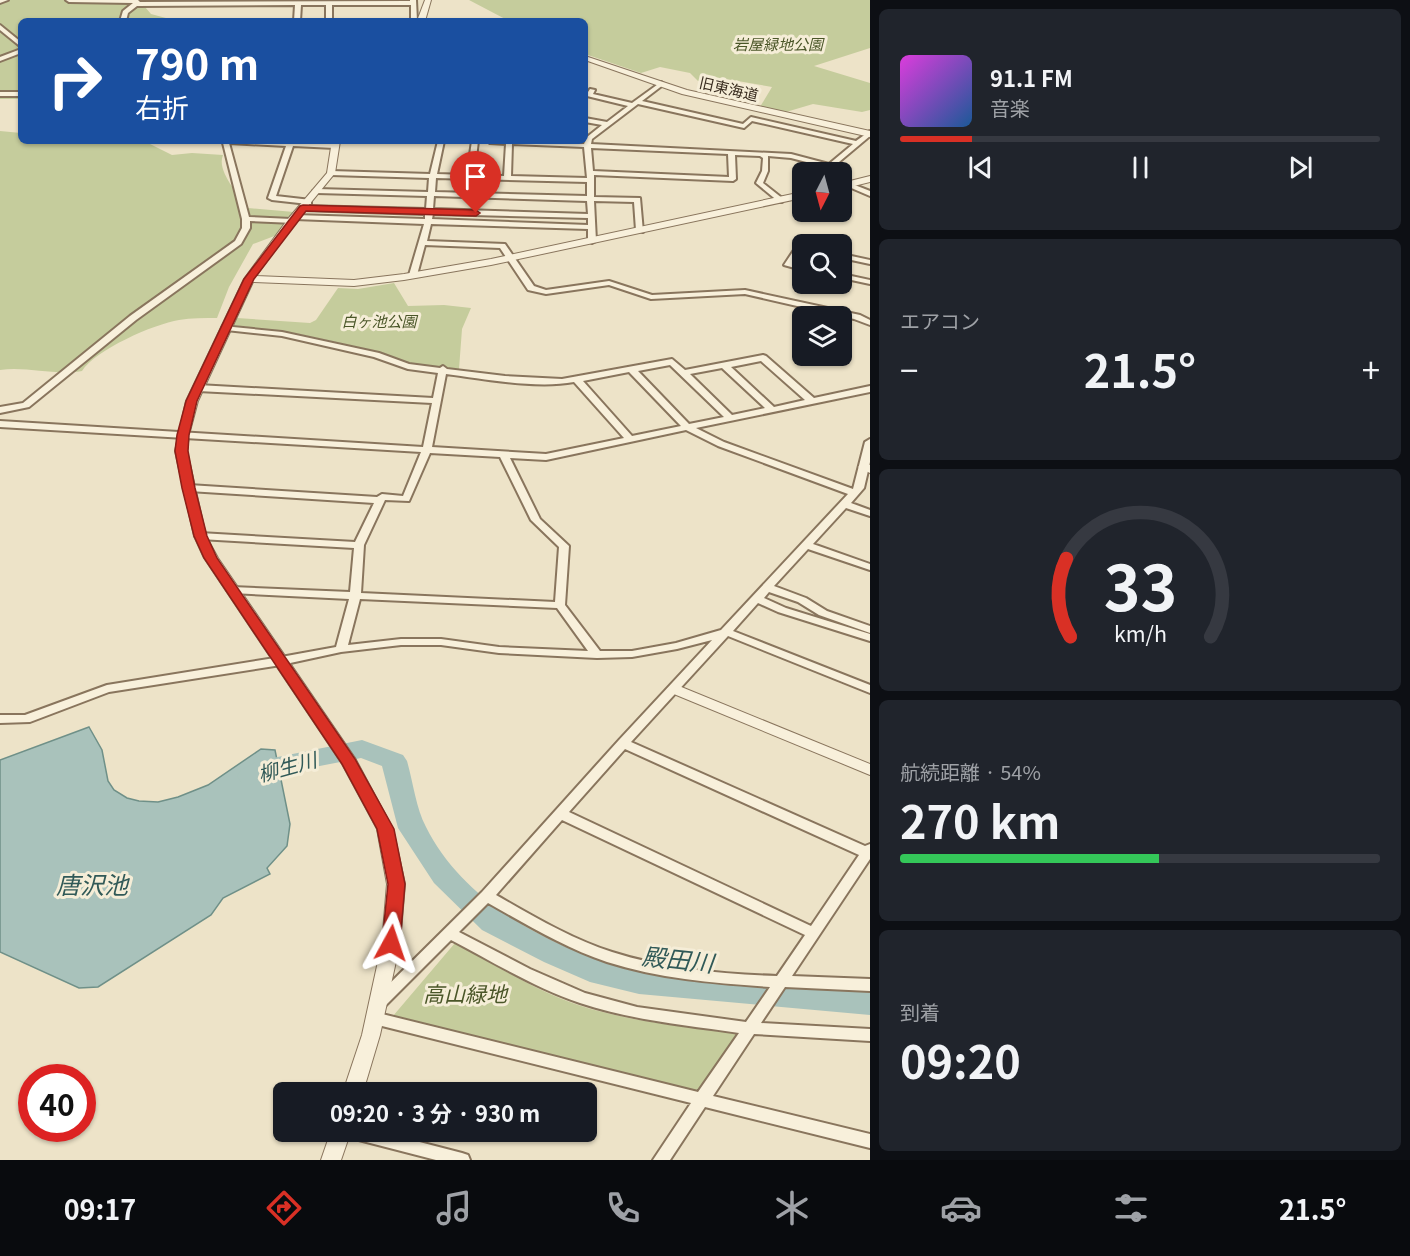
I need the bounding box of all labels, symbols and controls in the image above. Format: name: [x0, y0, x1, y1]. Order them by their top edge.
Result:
text: 790 m: [135, 31, 259, 92]
park label: 岩屋緑地公園: [733, 33, 825, 54]
icon: right: [36, 42, 114, 120]
text: 91.1 FM: [990, 61, 1073, 93]
street label: 旧東海道: [697, 71, 761, 105]
text: 右折: [135, 87, 189, 126]
text: 音楽: [990, 93, 1030, 122]
pin: [450, 151, 501, 213]
icon: previous: [964, 151, 997, 184]
icon: pause: [1124, 151, 1157, 184]
icon: next: [1284, 151, 1317, 184]
icon: arrive: [459, 160, 492, 193]
north arrow: [792, 162, 852, 222]
map controls: [792, 162, 852, 366]
button: search: [792, 234, 852, 294]
button: layers: [792, 306, 852, 366]
text: エアコン: [900, 306, 980, 335]
park label: 白ヶ池公園: [341, 310, 418, 331]
text: 21.5°: [1084, 336, 1196, 401]
text: −: [900, 345, 918, 393]
text: +: [1362, 345, 1380, 393]
text: 33: [1103, 539, 1177, 629]
text: km/h: [1113, 617, 1167, 648]
water label: 柳生川: [254, 744, 322, 788]
text: 航続距離 · 54%: [900, 757, 1041, 786]
text: 270 km: [900, 787, 1060, 852]
water label: 唐沢池: [56, 866, 130, 901]
position arrow: [359, 911, 423, 975]
water label: 殿田川: [640, 937, 719, 979]
park label: 高山緑地: [423, 978, 509, 1008]
text: 到着: [900, 997, 940, 1026]
text: 09:20: [900, 1027, 1021, 1092]
speed limit sign: 40: [18, 1064, 96, 1142]
text: 09:20 · 3 分 · 930 m: [330, 1096, 540, 1128]
icon: directions: [263, 1187, 305, 1229]
icon: music: [433, 1187, 475, 1229]
icon: phone: [602, 1187, 644, 1229]
icon: climate: [771, 1187, 813, 1229]
icon: car: [940, 1187, 982, 1229]
icon: filters: [1110, 1187, 1152, 1229]
text: 09:17: [64, 1189, 136, 1228]
text: 21.5°: [1279, 1189, 1346, 1228]

